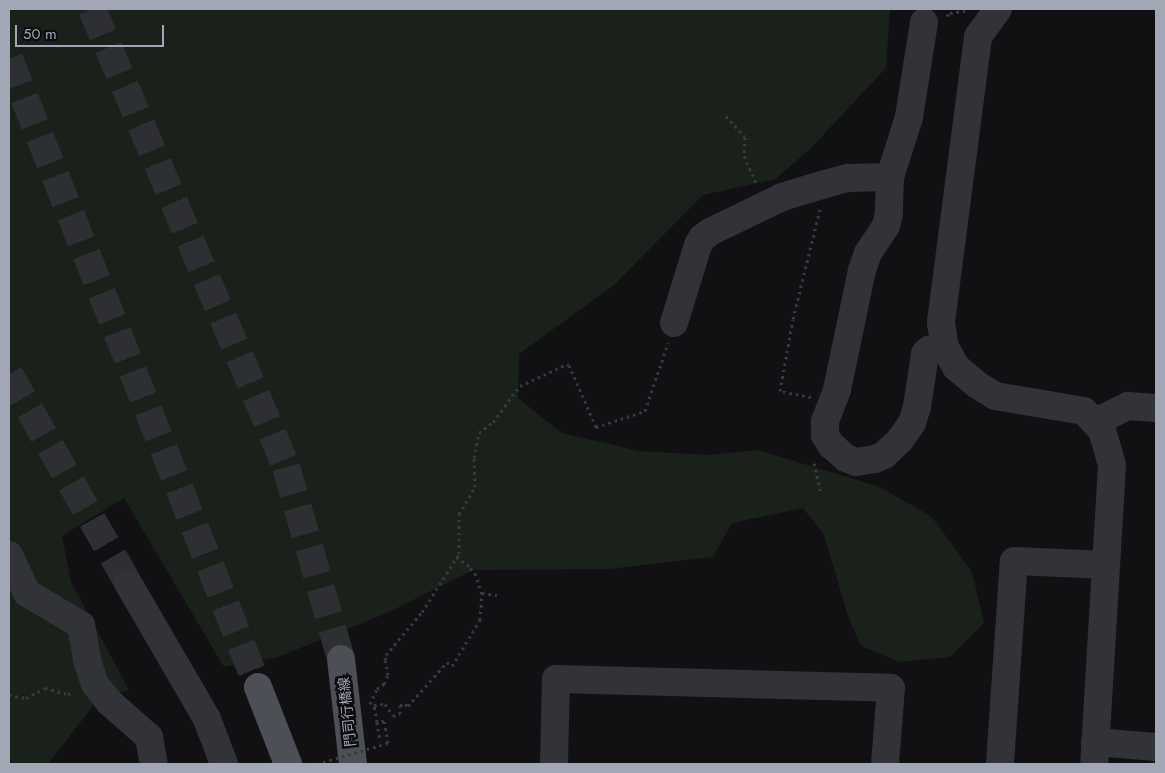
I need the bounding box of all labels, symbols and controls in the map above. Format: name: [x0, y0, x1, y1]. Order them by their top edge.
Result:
scale bar: [18, 15, 166, 47]
text: 50 m: [23, 23, 57, 45]
street label: 門司行橋線: [335, 676, 359, 748]

